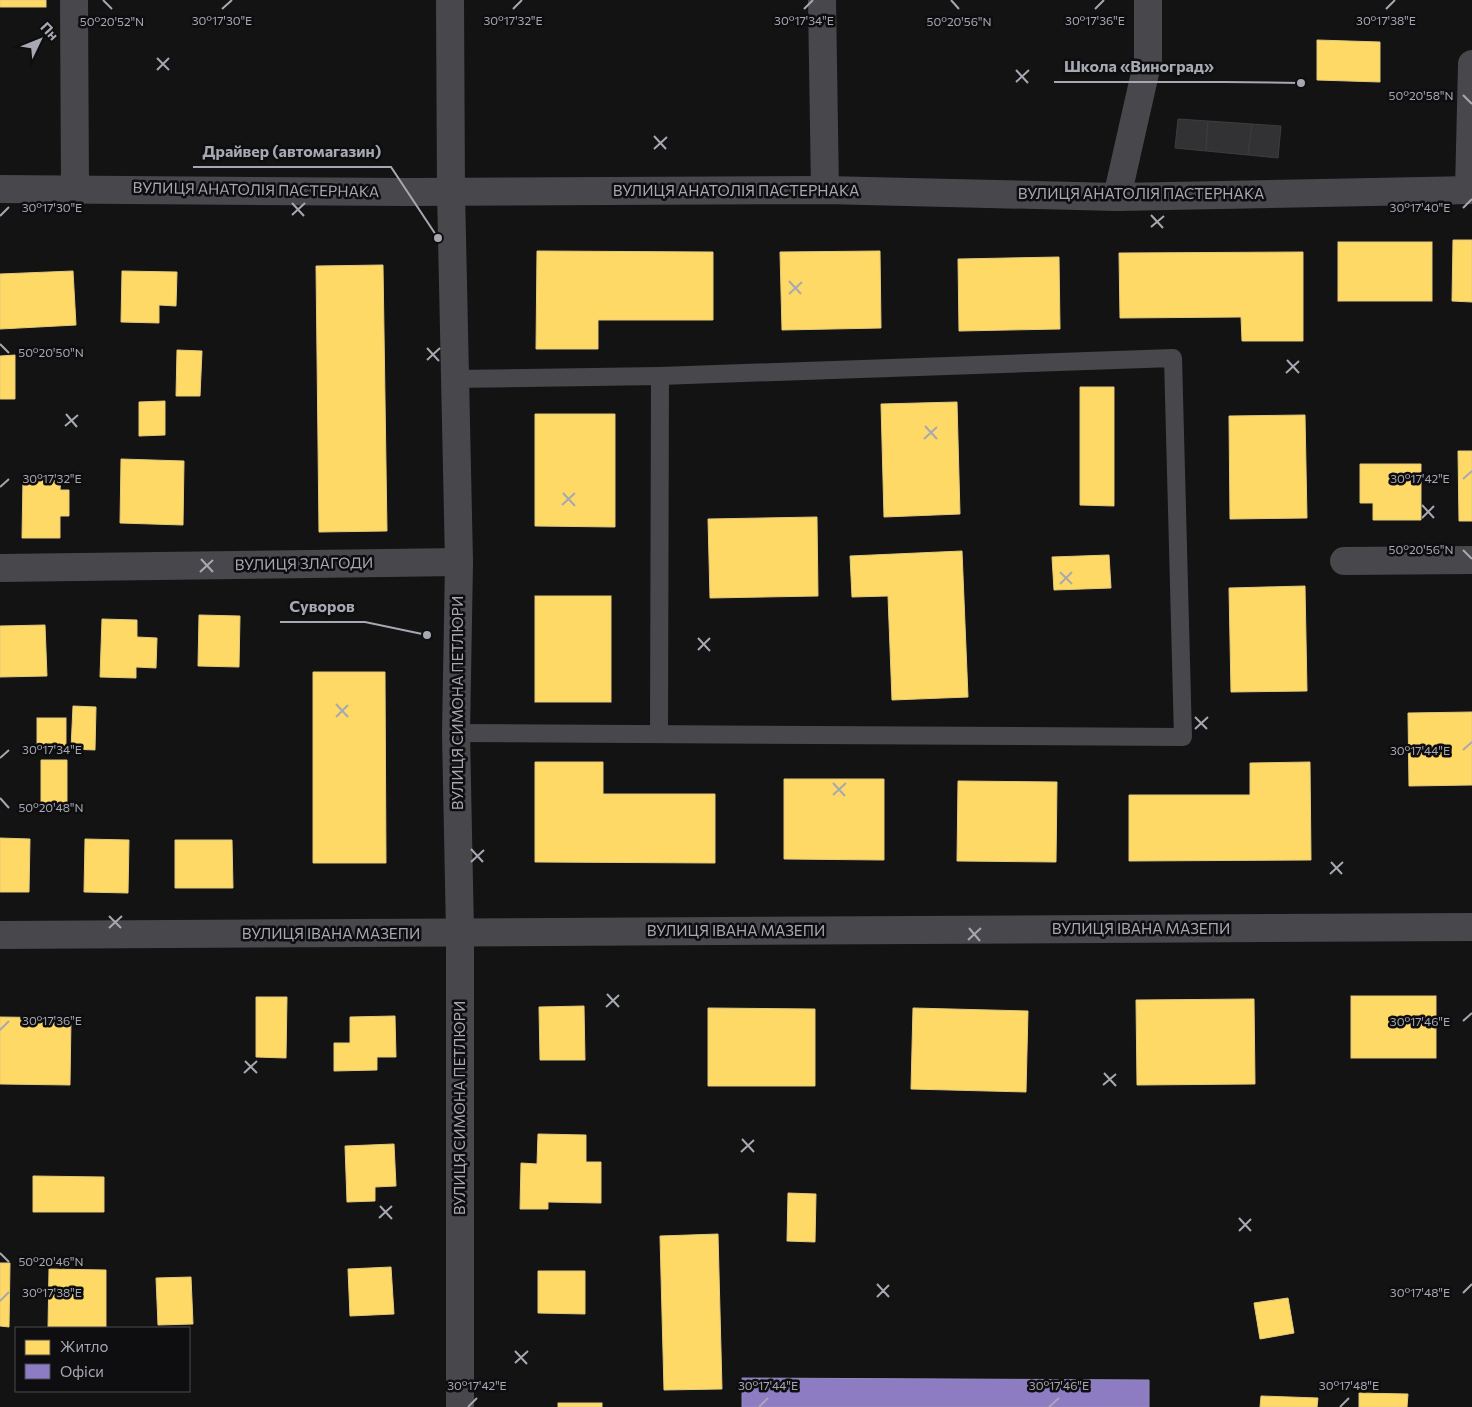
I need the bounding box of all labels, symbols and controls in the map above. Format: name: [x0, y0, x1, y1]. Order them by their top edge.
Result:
text: 30°17'30"E: [192, 13, 252, 27]
text: 30°17'32"E: [483, 13, 543, 27]
text: 30°17'34"E: [774, 13, 834, 27]
text: 30°17'36"E: [1065, 13, 1125, 27]
text: 30°17'38"E: [1356, 13, 1416, 27]
text: 50°20'52"N: [80, 14, 144, 28]
text: 50°20'56"N: [927, 14, 991, 28]
north arrow: [15, 15, 65, 65]
text: Пн: [37, 18, 62, 43]
callout: Школа «Виноград»: [1054, 51, 1224, 82]
text: Школа «Виноград»: [1064, 56, 1214, 75]
text: 50°20'58"N: [1389, 88, 1453, 102]
callout: Драйвер (автомагазин): [193, 136, 391, 167]
text: Драйвер (автомагазин): [203, 141, 381, 160]
street label: ВУЛИЦЯ АНАТОЛІЯ ПАСТЕРНАКА: [133, 178, 379, 200]
street label: ВУЛИЦЯ АНАТОЛІЯ ПАСТЕРНАКА: [613, 181, 859, 199]
street label: ВУЛИЦЯ АНАТОЛІЯ ПАСТЕРНАКА: [1018, 184, 1264, 202]
text: 30°17'30"E: [22, 200, 82, 214]
text: 30°17'40"E: [1390, 200, 1450, 214]
text: 50°20'50"N: [18, 345, 84, 359]
text: 30°17'32"E: [22, 471, 82, 485]
text: 30°17'42"E: [1390, 471, 1450, 485]
text: 50°20'56"N: [1389, 542, 1453, 556]
street label: ВУЛИЦЯ ЗЛАГОДИ: [235, 553, 373, 573]
callout: Суворов: [280, 591, 365, 622]
text: Суворов: [289, 596, 355, 615]
street label: ВУЛИЦЯ СИМОНА ПЕТЛЮРИ: [448, 596, 466, 810]
text: 30°17'34"E: [22, 742, 82, 756]
text: 30°17'44"E: [1390, 743, 1450, 757]
text: 50°20'48"N: [18, 800, 84, 814]
street label: ВУЛИЦЯ ІВАНА МАЗЕПИ: [1052, 919, 1230, 937]
street label: ВУЛИЦЯ ІВАНА МАЗЕПИ: [647, 921, 825, 939]
street label: ВУЛИЦЯ ІВАНА МАЗЕПИ: [242, 924, 420, 942]
street label: ВУЛИЦЯ СИМОНА ПЕТЛЮРИ: [450, 1001, 468, 1215]
text: 30°17'36"E: [22, 1013, 82, 1027]
text: 30°17'46"E: [1390, 1014, 1450, 1028]
text: 50°20'46"N: [18, 1254, 84, 1268]
text: 30°17'38"E: [22, 1285, 82, 1299]
text: 30°17'48"E: [1390, 1285, 1450, 1299]
legend: [15, 1327, 190, 1392]
text: Житло: [60, 1337, 108, 1355]
text: Офіси: [60, 1362, 104, 1380]
text: 30°17'42"E: [447, 1378, 507, 1392]
text: 30°17'44"E: [738, 1378, 798, 1392]
text: 30°17'46"E: [1029, 1378, 1089, 1392]
text: 30°17'48"E: [1319, 1378, 1379, 1392]

